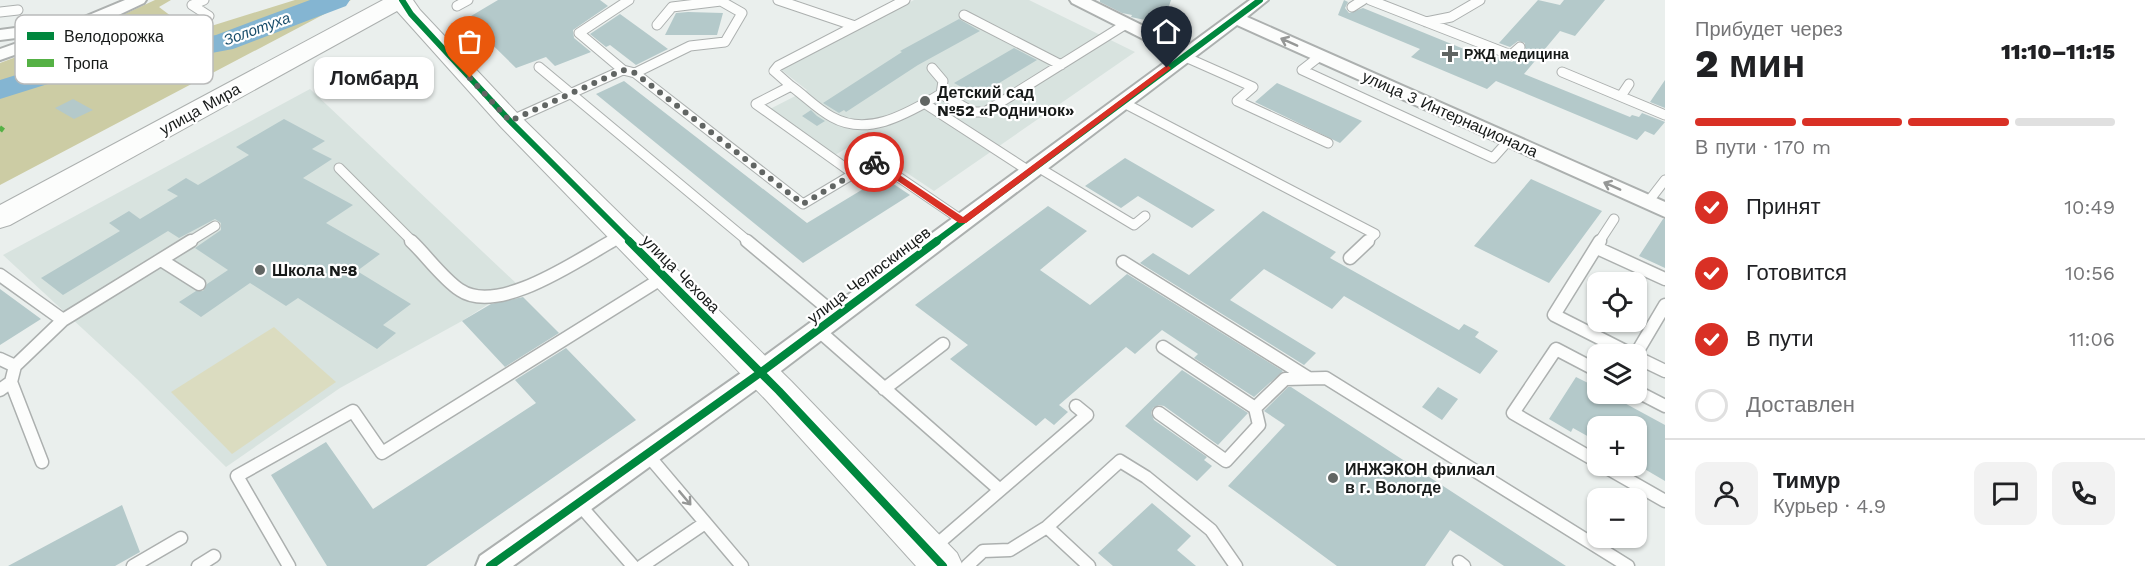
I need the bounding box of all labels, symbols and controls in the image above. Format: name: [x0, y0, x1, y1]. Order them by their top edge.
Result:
pin: [1141, 6, 1192, 68]
water label: Золотуха: [221, 9, 293, 49]
legend: [15, 15, 213, 84]
icon: home: [1150, 15, 1183, 48]
pin: [444, 16, 495, 78]
text: Прибудет через: [1695, 17, 1843, 41]
icon: bag: [453, 25, 486, 58]
text: Велодорожка: [64, 27, 164, 46]
one-way arrow: [1281, 36, 1299, 47]
text: 11:10–11:15: [2001, 39, 2115, 64]
text: 2 мин: [1695, 41, 1805, 86]
marker: РЖД медицина: [1441, 45, 1459, 63]
place label: РЖД медицина: [1464, 46, 1569, 62]
text: Тропа: [64, 54, 108, 73]
callout: Ломбард: [314, 57, 434, 99]
text: Ломбард: [330, 66, 418, 90]
street label: улица 3 Интернационала: [1359, 67, 1541, 161]
street label: улица Мира: [156, 79, 244, 139]
place label: Детский сад №52 «Родничок»: [937, 83, 1074, 120]
marker: Детский сад №52 «Родничок»: [918, 94, 932, 108]
courier: [844, 132, 904, 192]
text: В пути · 170 m: [1695, 135, 1831, 159]
icon: bike: [858, 146, 891, 179]
one-way arrow: [1603, 180, 1621, 191]
icon: check: [1695, 191, 1728, 224]
text: Принят: [1746, 194, 1820, 219]
text: 10:49: [2064, 195, 2115, 219]
street label: улица Челюскинцев: [804, 223, 934, 327]
street label: улица Чехова: [638, 231, 724, 317]
icon: check: [1695, 257, 1728, 290]
text: Готовится: [1746, 260, 1847, 285]
place label: Школа №8: [272, 261, 358, 280]
text: 10:56: [2065, 261, 2115, 285]
marker: Школа №8: [253, 263, 267, 277]
map controls: [1587, 272, 1647, 548]
button: locate: [1587, 272, 1647, 332]
icon: check: [1695, 323, 1728, 356]
text: В пути: [1746, 326, 1813, 351]
text: 11:06: [2069, 327, 2115, 351]
button: layers: [1587, 344, 1647, 404]
text: Доставлен: [1746, 392, 1855, 417]
button: +: [1587, 416, 1647, 476]
place label: ИНЖЭКОН филиал в г. Вологде: [1345, 460, 1495, 497]
button: person: [1695, 462, 1758, 525]
button: chat: [1974, 462, 2037, 525]
button: phone: [2052, 462, 2115, 525]
text: Тимур: [1773, 468, 1841, 493]
marker: ИНЖЭКОН филиал в г. Вологде: [1326, 471, 1340, 485]
button: −: [1587, 488, 1647, 548]
one-way arrow: [678, 490, 691, 506]
text: Курьер · 4.9: [1773, 494, 1886, 518]

